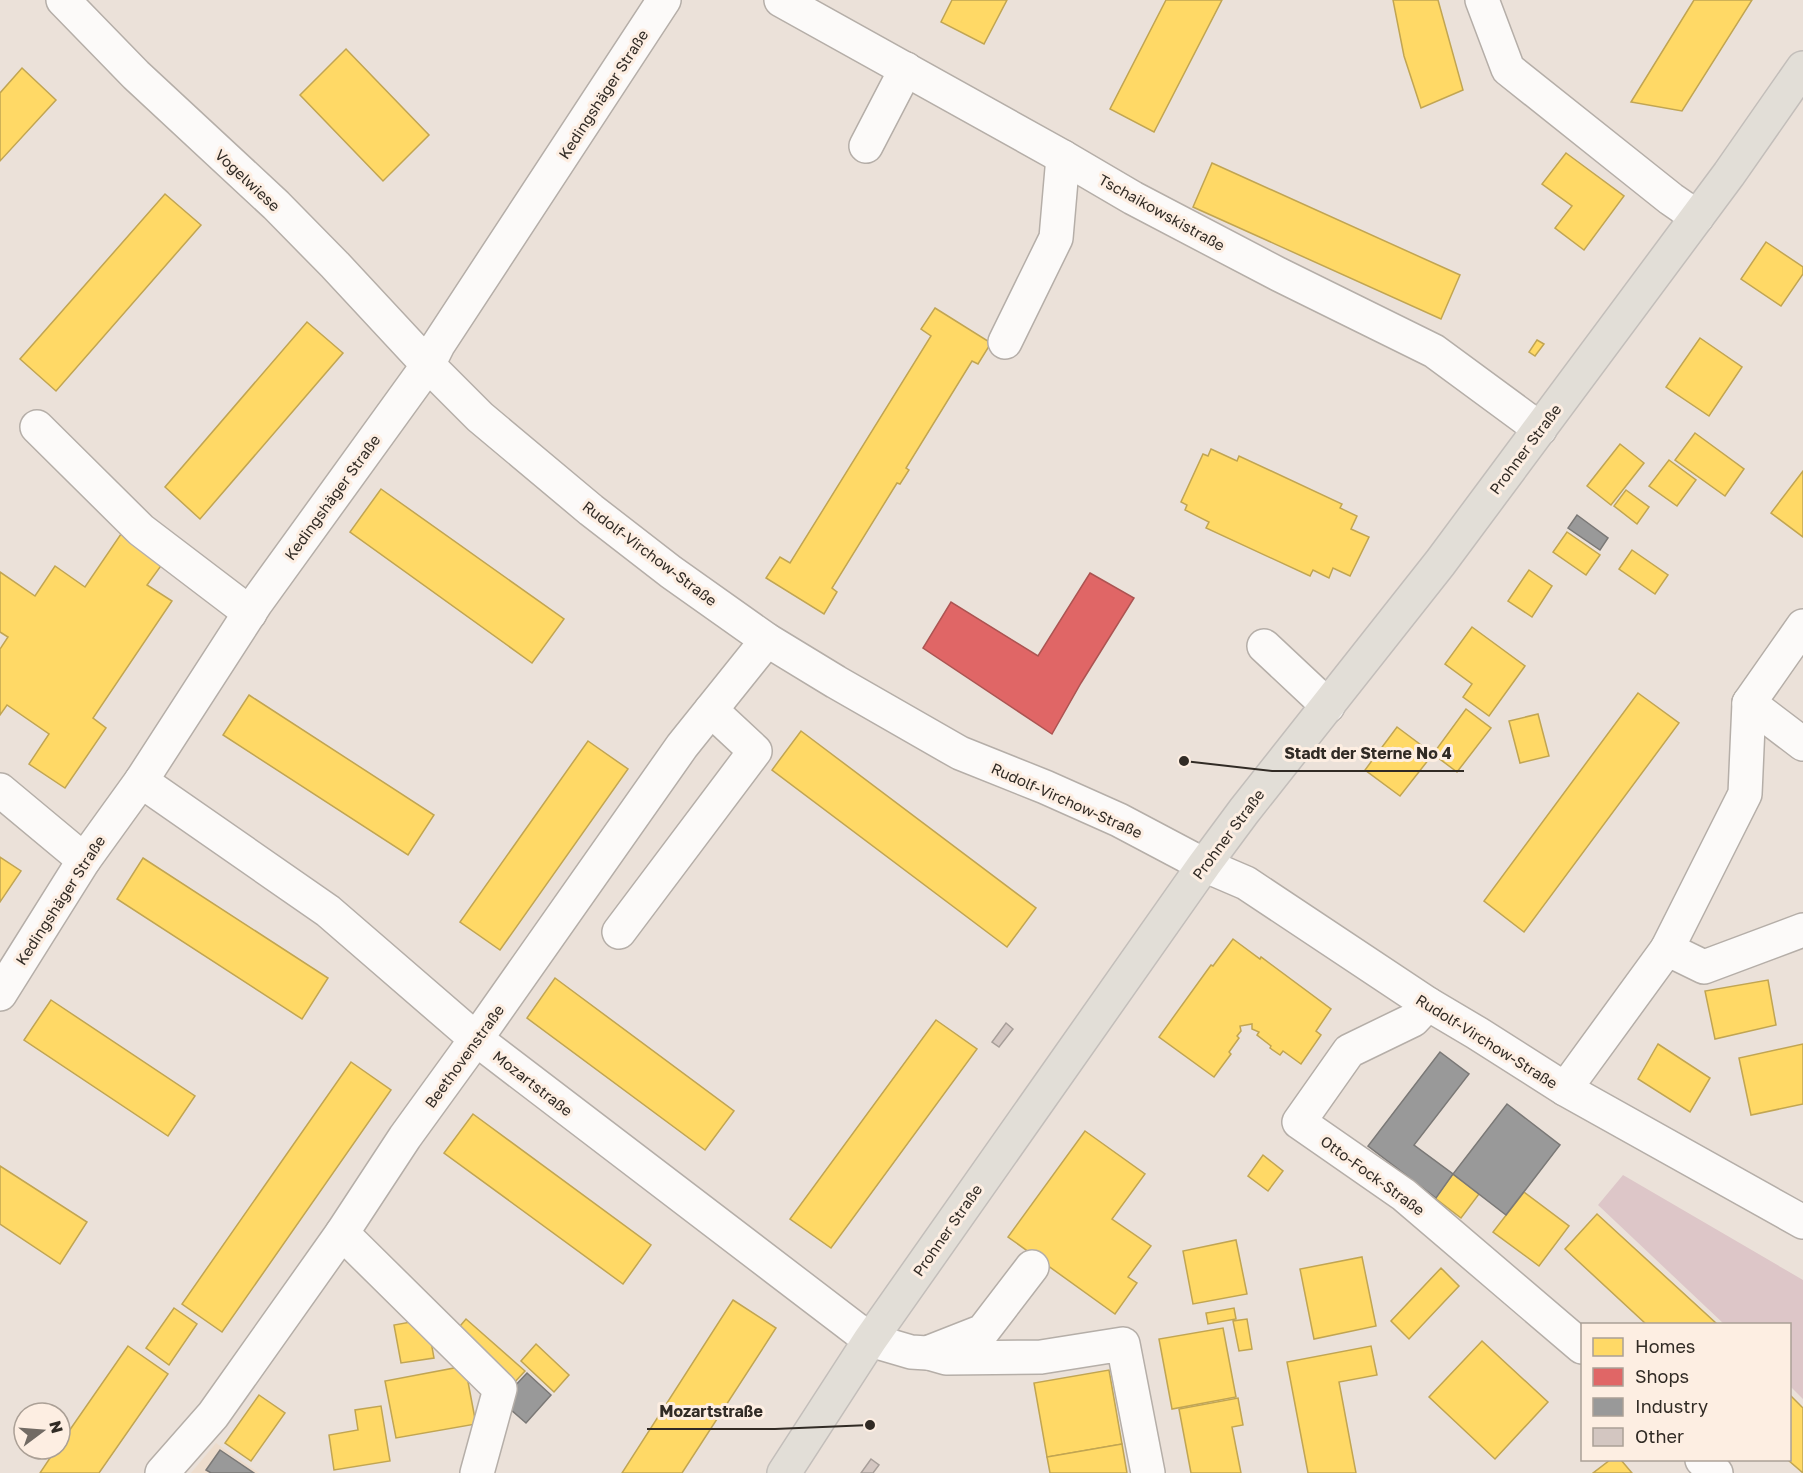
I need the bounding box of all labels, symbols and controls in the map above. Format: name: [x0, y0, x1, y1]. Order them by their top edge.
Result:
street label: Kedingshäger Straße: [554, 26, 652, 162]
street label: Vogelwiese: [212, 145, 284, 215]
street label: Tschaikowskistraße: [1096, 170, 1228, 254]
street label: Prohner Straße: [1485, 400, 1565, 498]
street label: Kedingshäger Straße: [280, 431, 384, 563]
street label: Rudolf-Virchow-Straße: [579, 497, 721, 610]
callout: Stadt der Sterne No 4: [1272, 737, 1464, 771]
text: Stadt der Sterne No 4: [1284, 743, 1452, 763]
street label: Rudolf-Virchow-Straße: [989, 759, 1146, 842]
street label: Prohner Straße: [1188, 785, 1268, 883]
street label: Kedingshäger Straße: [11, 832, 109, 968]
street label: Rudolf-Virchow-Straße: [1413, 990, 1561, 1092]
street label: Beethovenstraße: [421, 1001, 508, 1111]
street label: Mozartstraße: [490, 1046, 576, 1120]
street label: Otto-Fock-Straße: [1318, 1131, 1429, 1219]
street label: Prohner Straße: [909, 1180, 986, 1279]
legend: [1581, 1323, 1791, 1461]
text: Homes: [1635, 1335, 1695, 1357]
text: Shops: [1635, 1365, 1689, 1387]
callout: Mozartstraße: [647, 1395, 775, 1429]
text: Industry: [1635, 1395, 1708, 1417]
north arrow: [12, 1401, 72, 1461]
text: Mozartstraße: [659, 1401, 763, 1421]
text: N: [45, 1418, 68, 1435]
text: Other: [1635, 1425, 1684, 1447]

